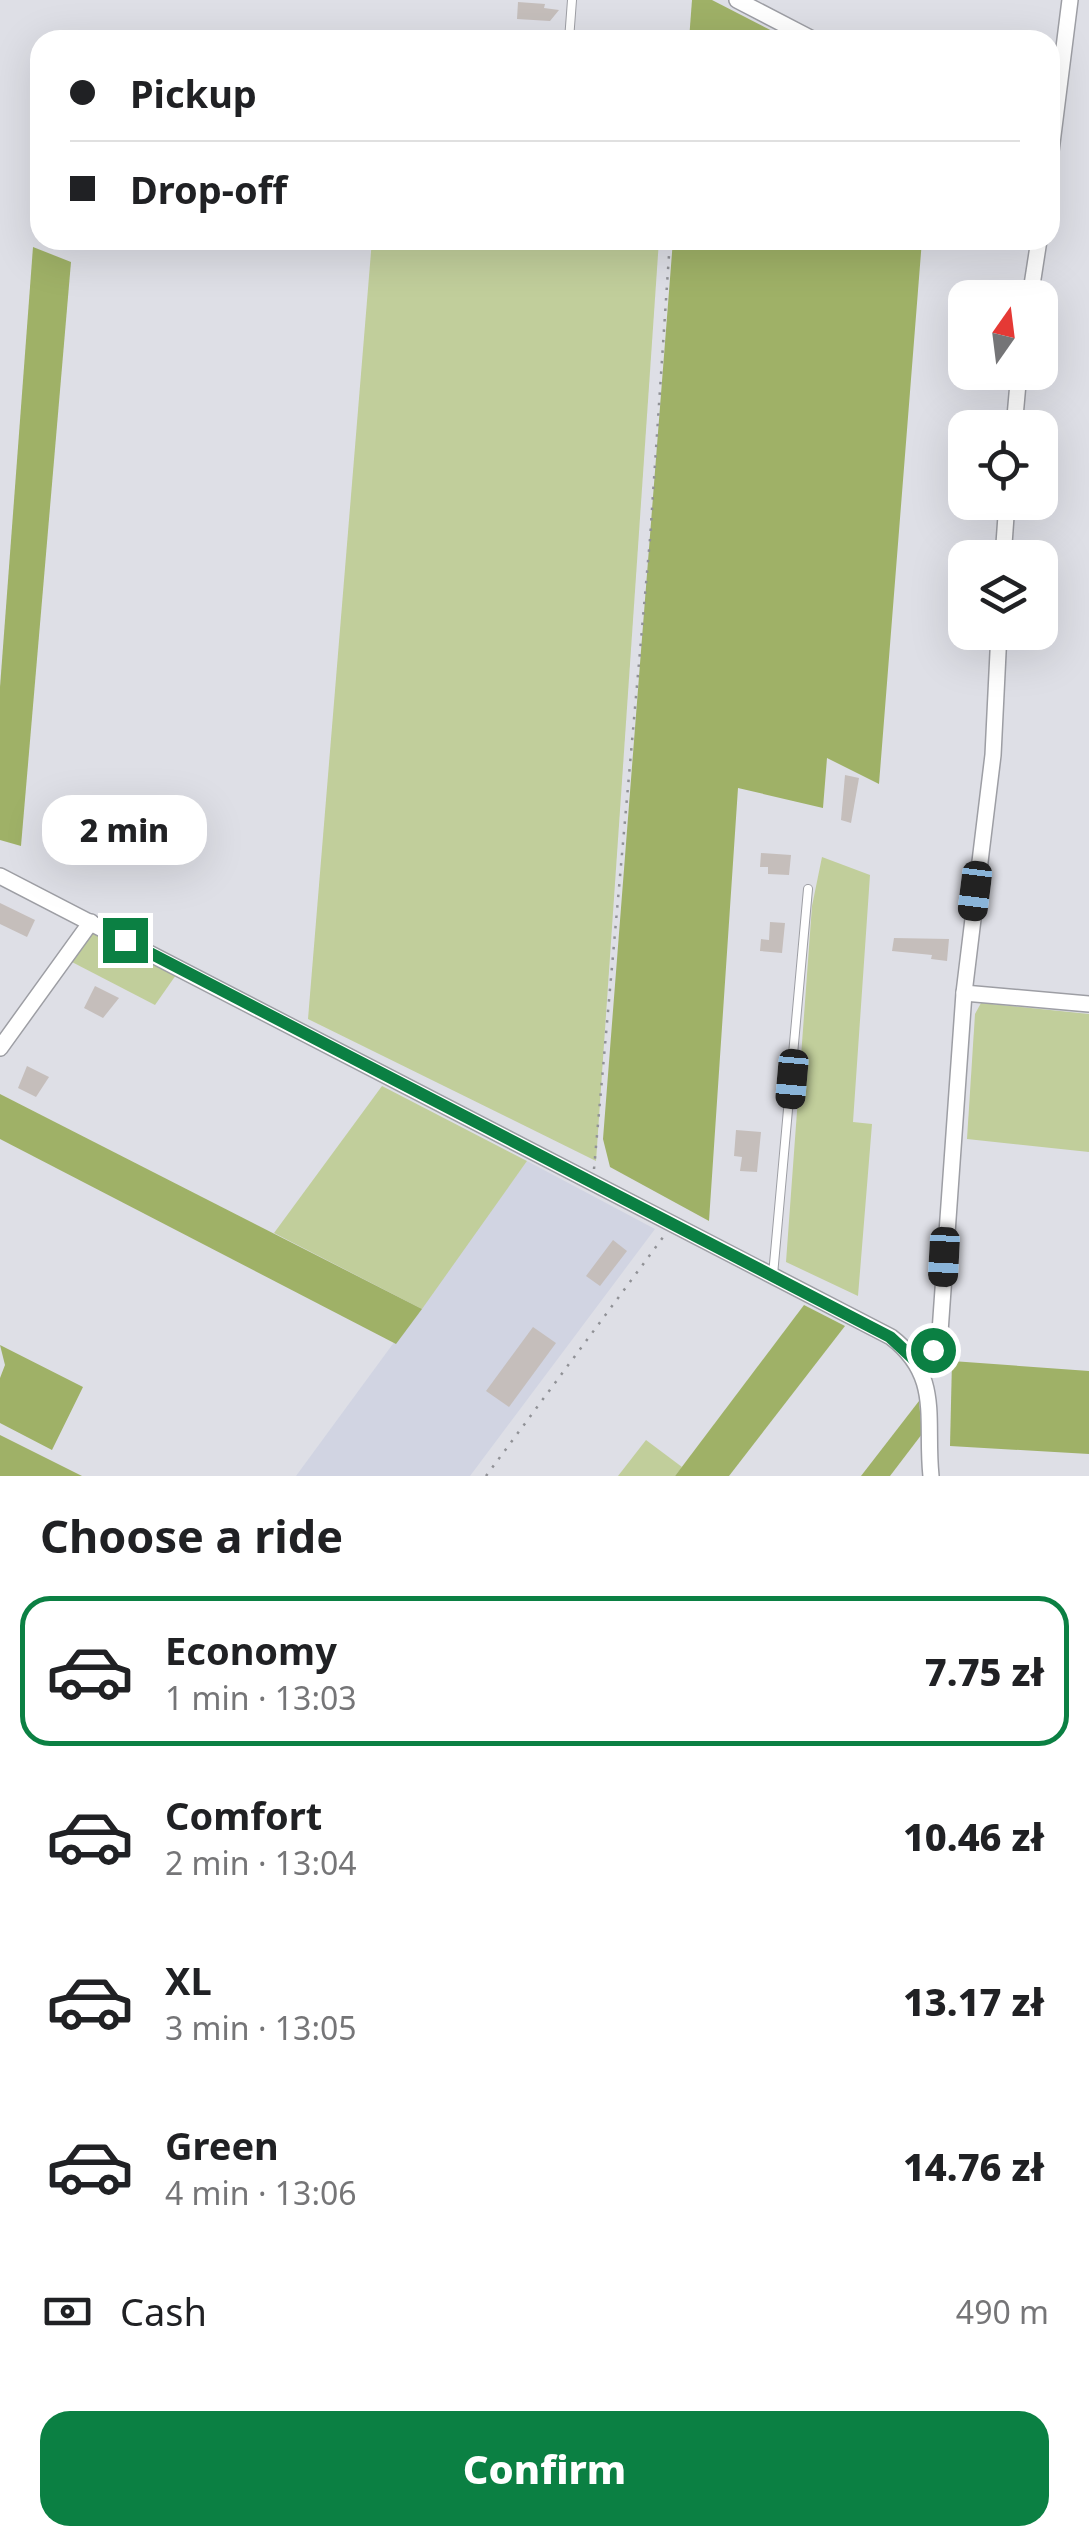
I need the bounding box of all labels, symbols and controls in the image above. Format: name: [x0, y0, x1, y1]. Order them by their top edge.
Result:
text: Pickup: [130, 67, 257, 119]
text: Drop-off: [130, 163, 287, 215]
north arrow: [948, 280, 1058, 390]
map controls: [948, 280, 1058, 650]
button: locate: [948, 410, 1058, 520]
button: layers: [948, 540, 1058, 650]
callout: 2 min: [42, 795, 208, 865]
text: 2 min: [80, 808, 169, 851]
car: [956, 859, 994, 923]
route end: [103, 918, 148, 963]
car: [774, 1048, 810, 1110]
car: [927, 1226, 961, 1288]
route start: [911, 1328, 956, 1373]
text: Choose a ride: [40, 1505, 343, 1566]
text: Economy: [165, 1624, 337, 1676]
icon: car: [45, 1626, 135, 1716]
text: 7.75 zł: [925, 1645, 1044, 1697]
text: 1 min · 13:03: [165, 1676, 357, 1719]
text: Comfort: [165, 1789, 322, 1841]
icon: car: [45, 1791, 135, 1881]
text: 10.46 zł: [903, 1810, 1044, 1862]
text: 2 min · 13:04: [165, 1841, 357, 1884]
text: XL: [165, 1954, 212, 2006]
icon: car: [45, 1956, 135, 2046]
text: 13.17 zł: [903, 1975, 1044, 2027]
text: 3 min · 13:05: [165, 2006, 357, 2049]
text: Green: [165, 2119, 279, 2171]
icon: car: [45, 2121, 135, 2211]
text: 14.76 zł: [903, 2140, 1044, 2192]
text: 4 min · 13:06: [165, 2171, 357, 2214]
icon: cash: [40, 2284, 95, 2339]
text: Cash: [120, 2285, 207, 2337]
text: 490 m: [956, 2290, 1049, 2333]
button: Confirm: [40, 2411, 1049, 2526]

